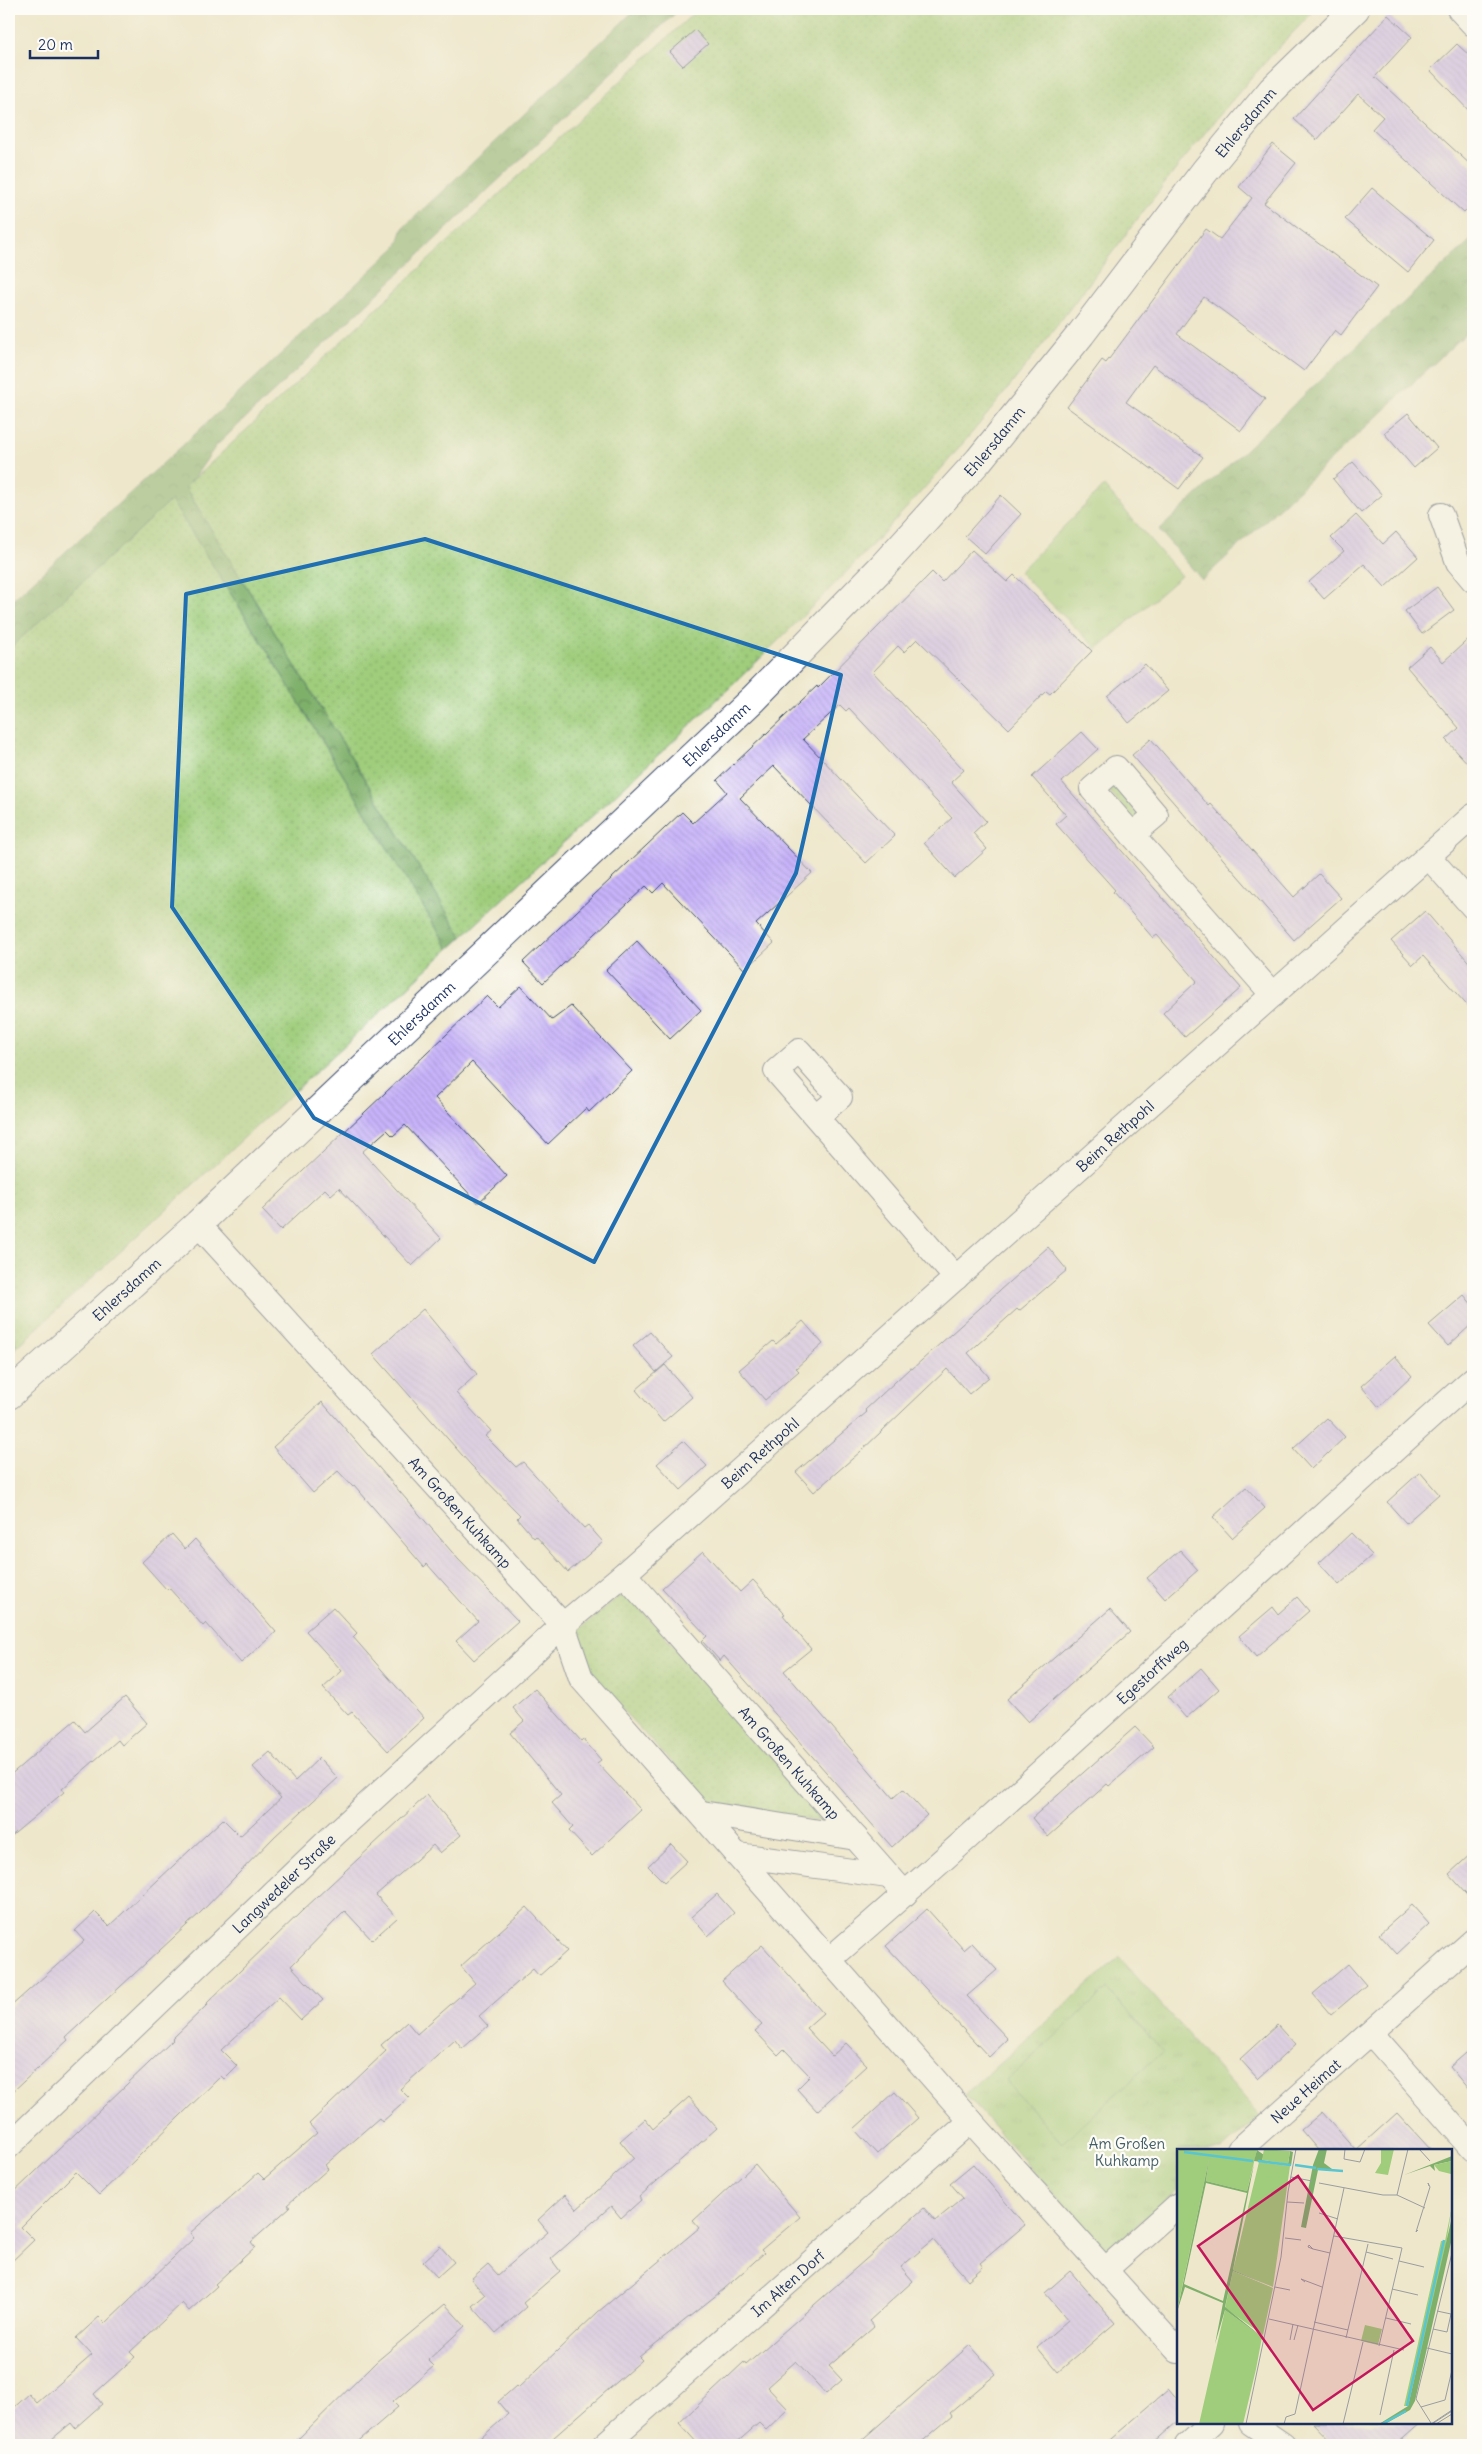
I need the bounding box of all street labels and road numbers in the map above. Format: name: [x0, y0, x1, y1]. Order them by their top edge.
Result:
street label: Ehlersdamm: [1211, 83, 1280, 161]
street label: Ehlersdamm: [959, 402, 1029, 480]
street label: Ehlersdamm: [678, 698, 754, 770]
street label: Ehlersdamm: [383, 977, 459, 1049]
street label: Beim Rethpohl: [1072, 1096, 1158, 1176]
street label: Ehlersdamm: [88, 1253, 164, 1325]
street label: Beim Rethpohl: [717, 1413, 803, 1493]
street label: Am Großen Kuhkamp: [405, 1453, 516, 1572]
street label: Egestorffweg: [1112, 1634, 1191, 1708]
street label: Am Großen Kuhkamp: [735, 1702, 844, 1823]
street label: Langwedeler Straße: [228, 1830, 339, 1937]
street label: Neue Heimat: [1266, 2054, 1344, 2127]
street label: Im Alten Dorf: [747, 2245, 829, 2320]

